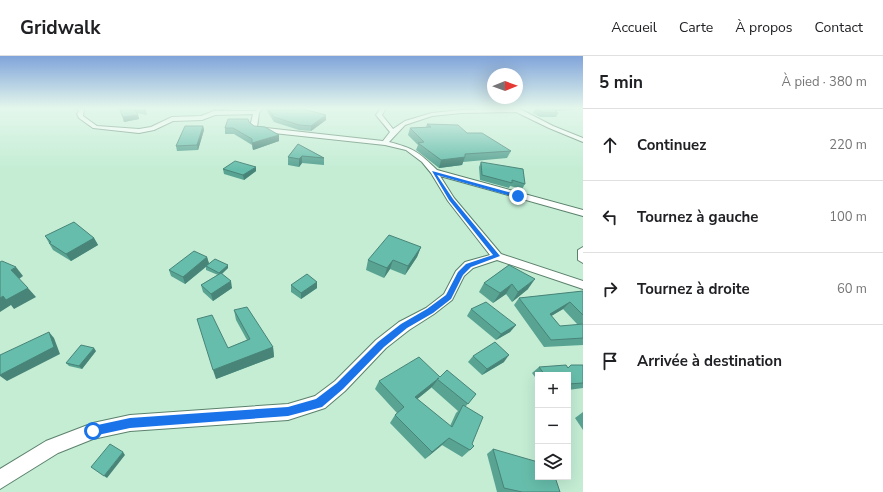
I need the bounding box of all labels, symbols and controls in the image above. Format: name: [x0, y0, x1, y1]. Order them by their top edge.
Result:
text: Gridwalk: [20, 15, 100, 41]
text: Accueil: [611, 18, 657, 37]
text: Carte: [679, 18, 713, 37]
text: À propos: [735, 18, 793, 37]
text: Contact: [815, 18, 863, 37]
north arrow: [487, 68, 523, 104]
text: 5 min: [599, 71, 643, 94]
text: À pied · 380 m: [782, 73, 867, 91]
icon: ahead: [599, 134, 621, 156]
text: Continuez: [637, 135, 706, 155]
text: 220 m: [829, 136, 867, 154]
route end: [509, 187, 527, 205]
icon: left: [599, 206, 621, 228]
text: Tournez à gauche: [637, 207, 759, 227]
text: 100 m: [829, 208, 867, 226]
icon: right: [599, 278, 621, 300]
text: Tournez à droite: [637, 279, 750, 299]
text: 60 m: [837, 280, 867, 298]
icon: arrive: [599, 350, 621, 372]
text: Arrivée à destination: [637, 351, 782, 371]
map controls: [535, 372, 571, 480]
button: +: [535, 372, 571, 408]
button: −: [535, 408, 571, 444]
route start: [84, 422, 102, 440]
button: layers: [535, 444, 571, 480]

